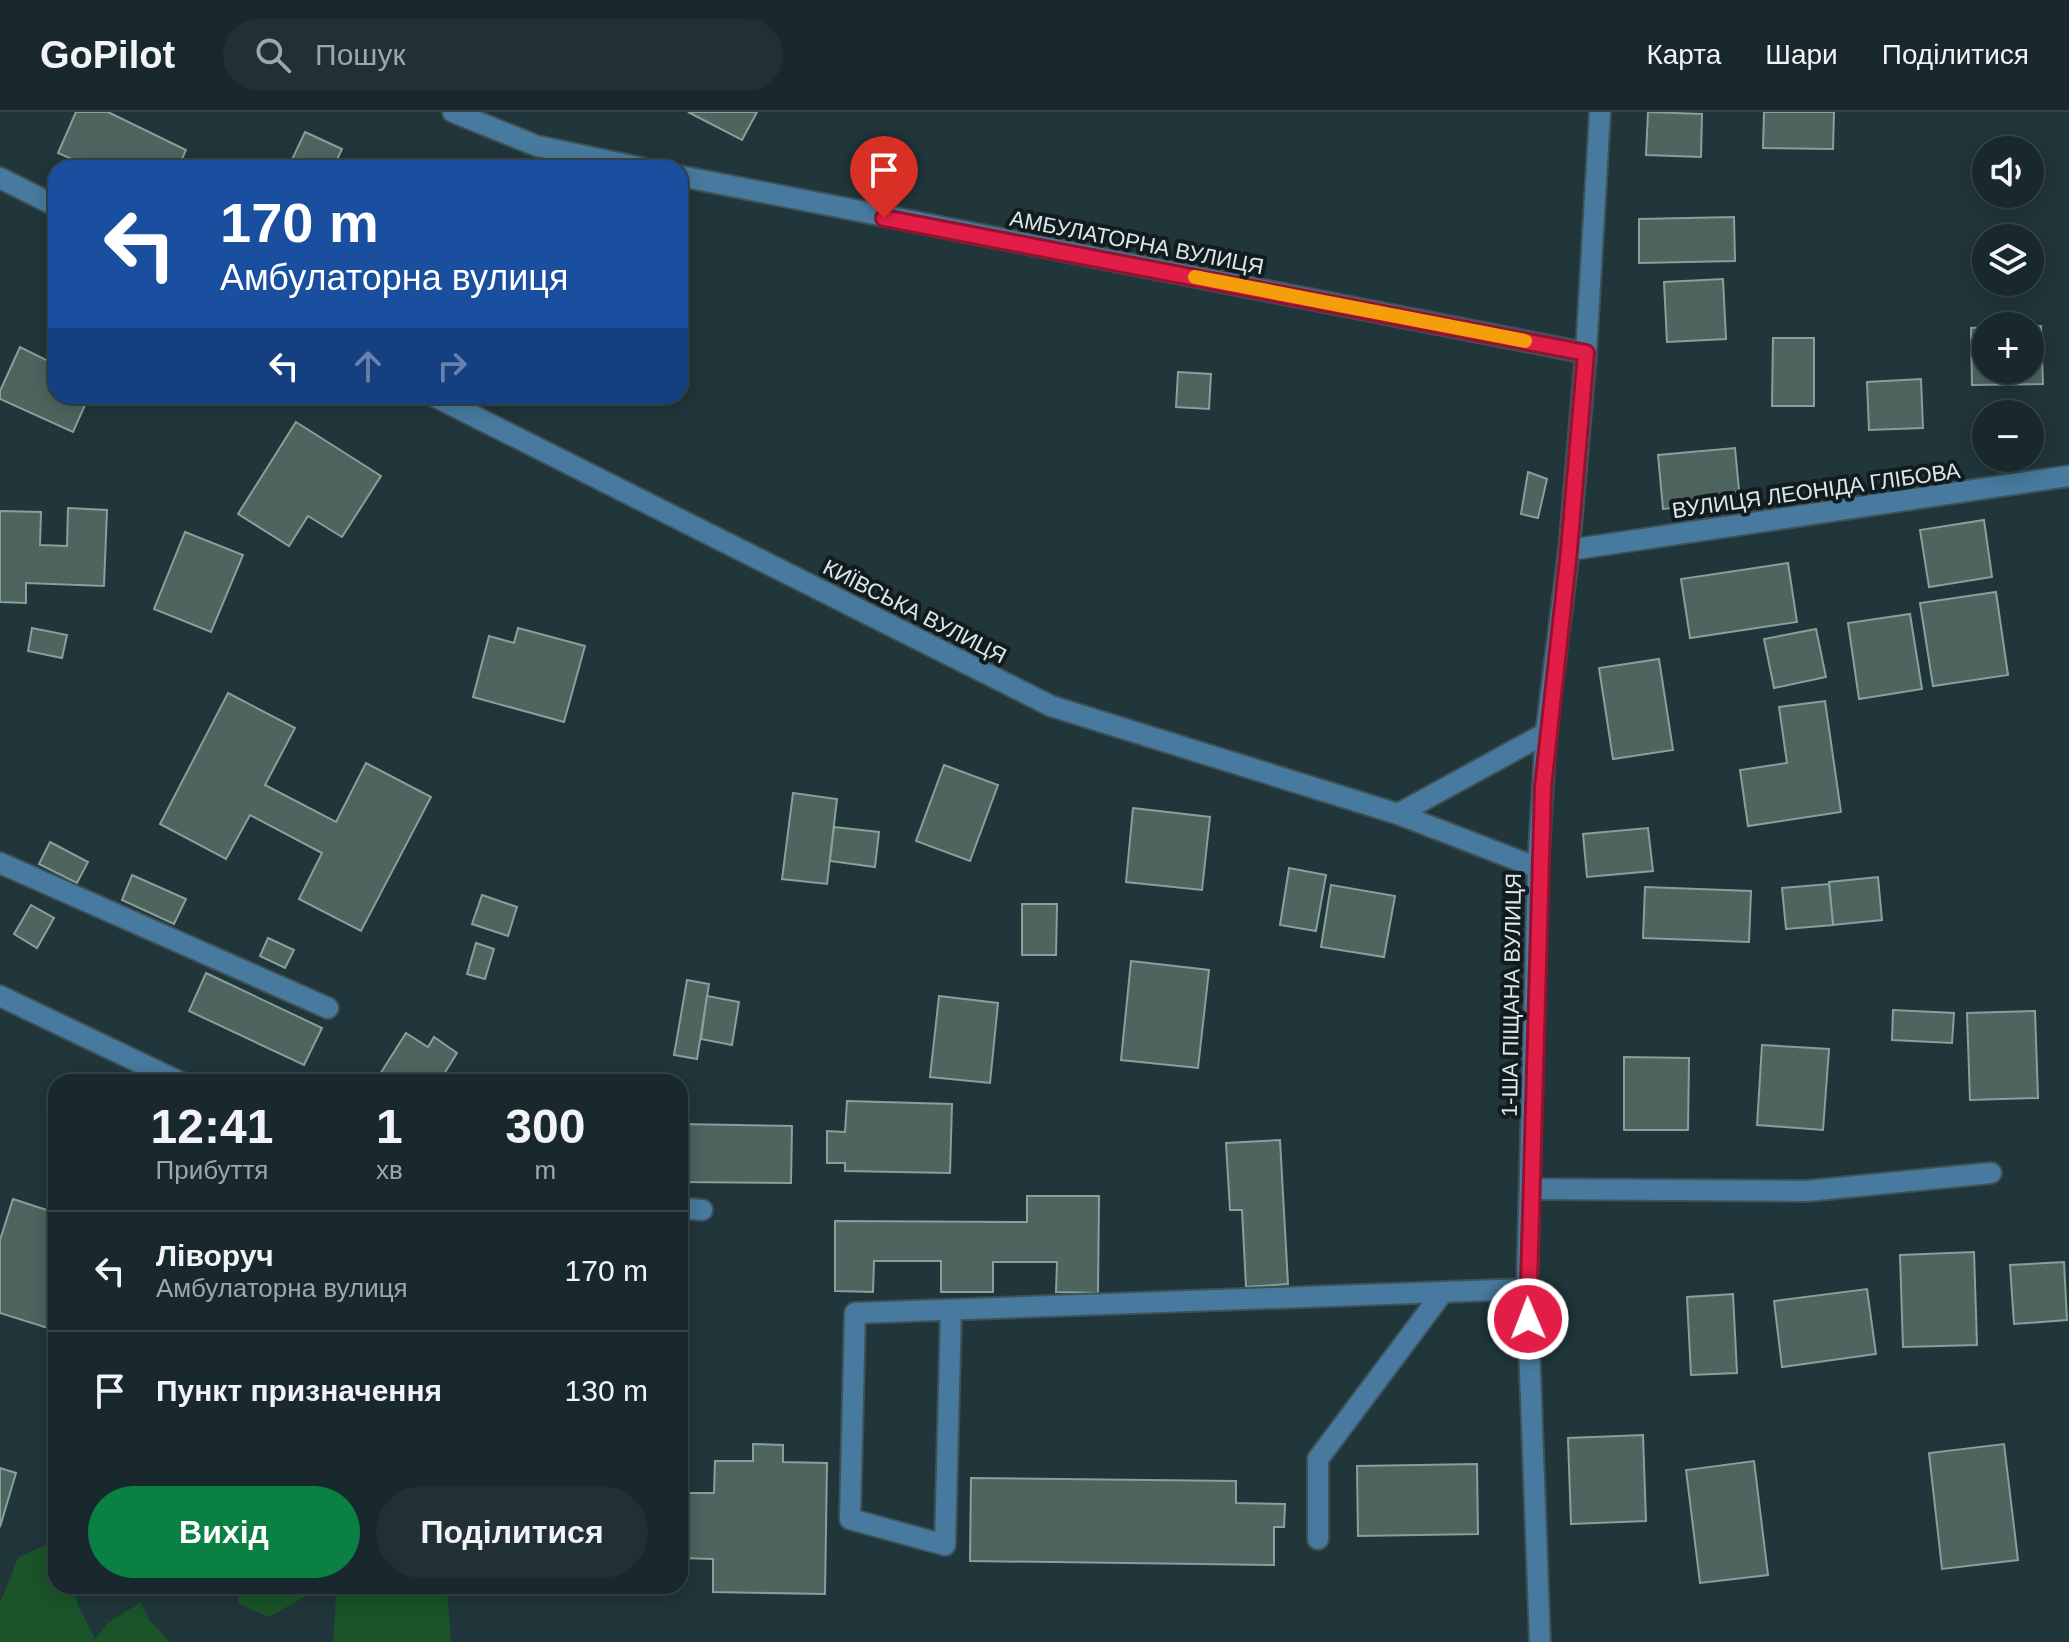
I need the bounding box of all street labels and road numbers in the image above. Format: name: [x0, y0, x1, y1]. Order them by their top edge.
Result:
street label: АМБУЛАТОРНА ВУЛИЦЯ: [1008, 206, 1266, 279]
street label: ВУЛИЦЯ ЛЕОНІДА ГЛІБОВА: [1670, 458, 1962, 523]
street label: КИЇВСЬКА ВУЛИЦЯ: [819, 554, 1011, 668]
street label: 1-ША ПІЩАНА ВУЛИЦЯ: [1497, 873, 1526, 1117]

